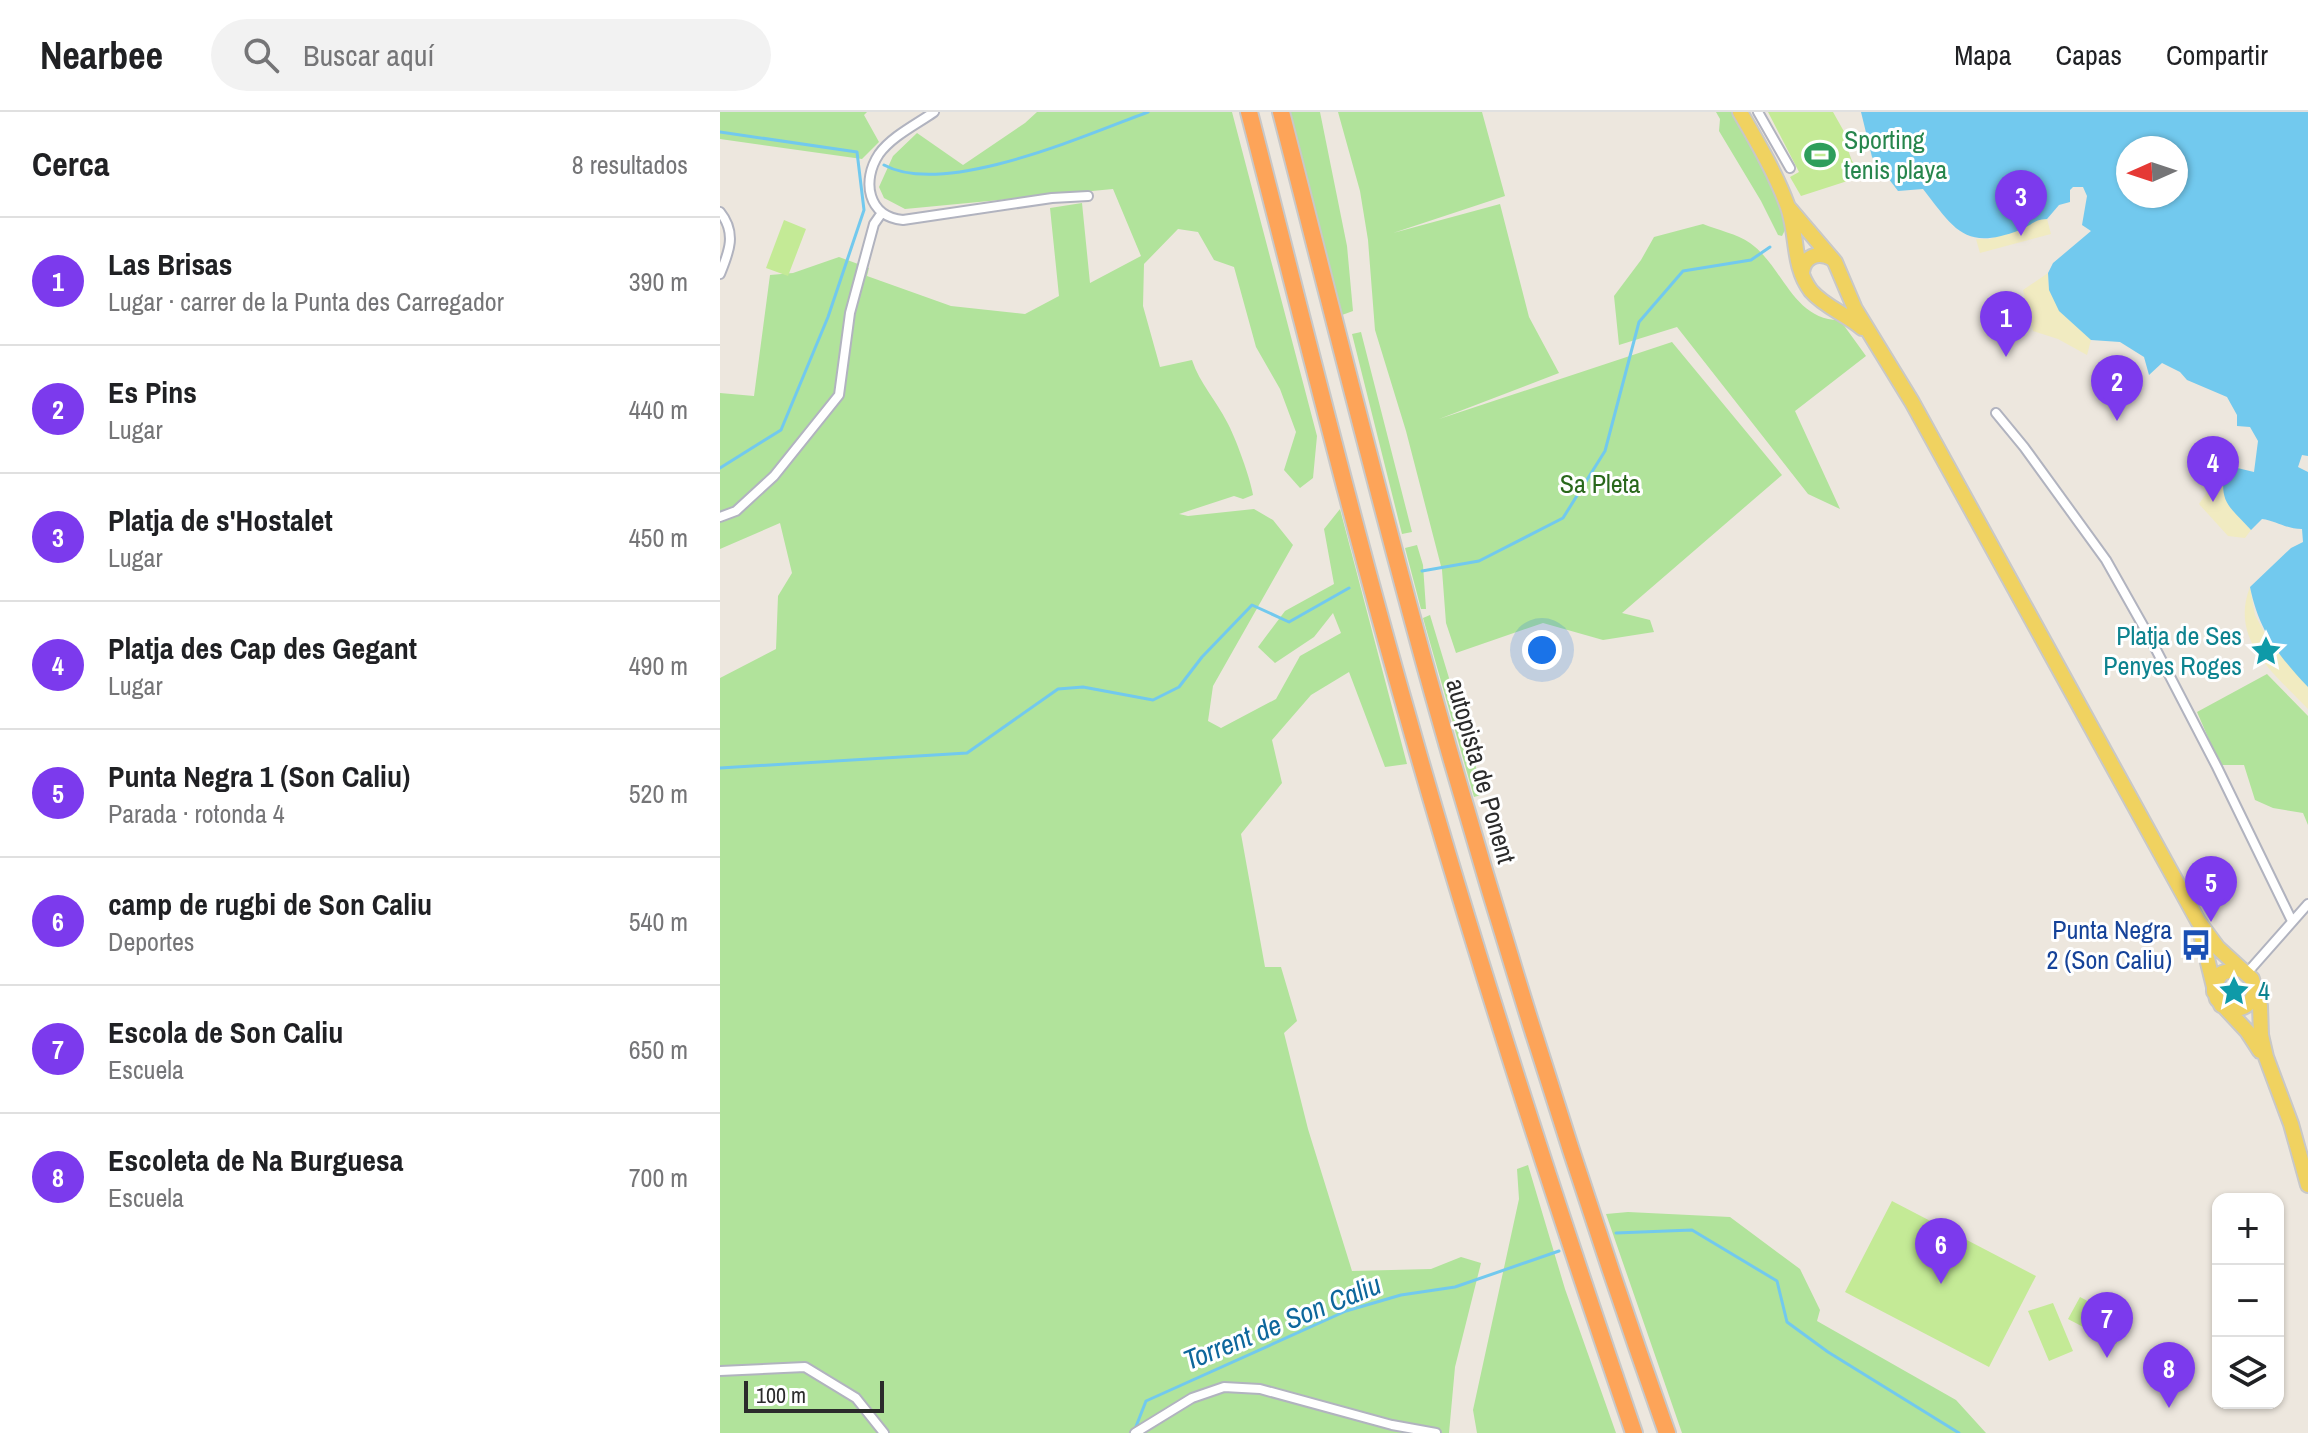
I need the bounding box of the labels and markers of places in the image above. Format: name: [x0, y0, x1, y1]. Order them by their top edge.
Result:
place label: Sporting tenis playa: [1844, 122, 1947, 187]
sports icon: Sporting tenis playa: [1803, 138, 1837, 172]
pin: 3: [1995, 170, 2047, 236]
pin: 1: [1980, 291, 2032, 357]
pin: 2: [2091, 355, 2143, 421]
pin: 4: [2187, 436, 2239, 502]
place label: Platja de Ses Penyes Roges: [2103, 618, 2242, 683]
place icon: Platja de Ses Penyes Roges: [2249, 634, 2283, 668]
pin: 5: [2185, 856, 2237, 922]
place label: Punta Negra 2 (Son Caliu): [2046, 912, 2172, 977]
bus stop icon: Punta Negra 2 (Son Caliu): [2179, 928, 2213, 962]
place label: 4: [2258, 973, 2270, 1008]
place icon: 4: [2217, 974, 2251, 1008]
pin: 6: [1915, 1218, 1967, 1284]
pin: 7: [2081, 1292, 2133, 1358]
pin: 8: [2143, 1342, 2195, 1408]

